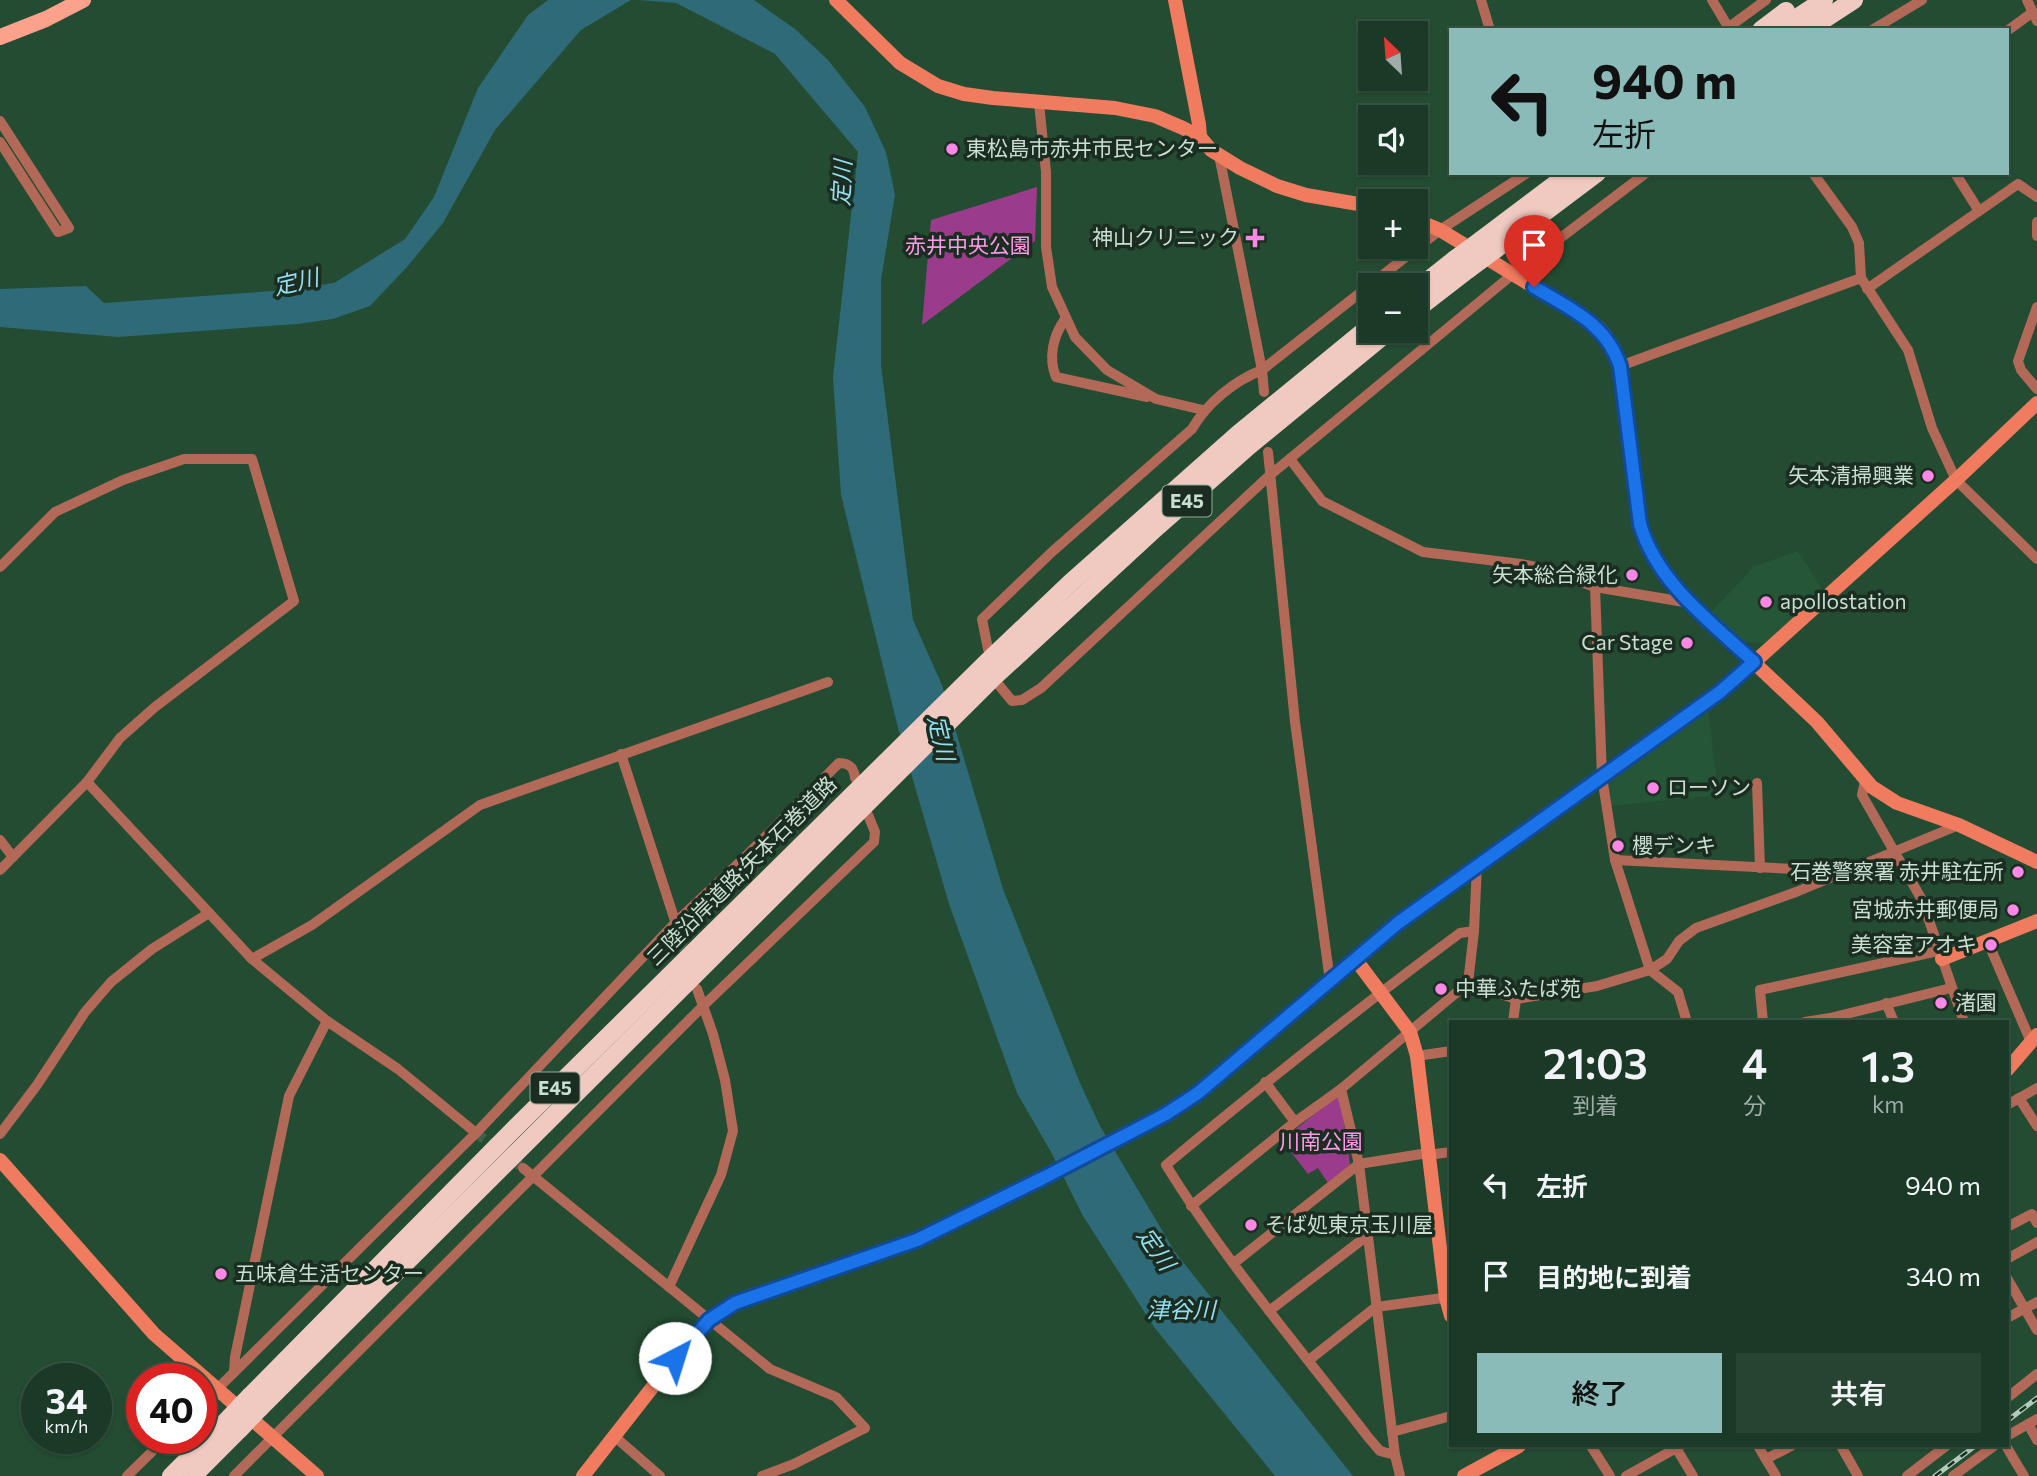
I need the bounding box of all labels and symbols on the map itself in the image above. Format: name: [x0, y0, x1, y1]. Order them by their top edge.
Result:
north arrow: [1358, 21, 1428, 91]
place label: 東松島市赤井市民センター: [966, 135, 1218, 160]
marker: 東松島市赤井市民センター: [944, 141, 960, 157]
water label: 定川: [826, 156, 856, 207]
pin: [1504, 215, 1564, 287]
place label: 神山クリニック: [1092, 224, 1239, 249]
marker: 神山クリニック: [1245, 228, 1265, 248]
park label: 赤井中央公園: [905, 232, 1031, 257]
water label: 定川: [270, 262, 324, 300]
place label: 矢本清掃興業: [1788, 462, 1914, 487]
marker: 矢本清掃興業: [1920, 468, 1936, 484]
road number: E45: [1162, 486, 1212, 516]
place label: 矢本総合緑化: [1492, 561, 1618, 586]
marker: 矢本総合緑化: [1624, 567, 1640, 583]
place label: apollostation: [1780, 588, 1907, 613]
marker: apollostation: [1758, 594, 1774, 610]
place label: Car Stage: [1581, 629, 1673, 654]
marker: Car Stage: [1679, 635, 1695, 651]
water label: 定川: [923, 712, 961, 766]
street label: 三陸沿岸道路;矢本石巻道路: [641, 770, 841, 970]
place label: ローソン: [1667, 774, 1751, 799]
marker: ローソン: [1645, 780, 1661, 796]
place label: 櫻デンキ: [1632, 832, 1716, 857]
marker: 櫻デンキ: [1610, 838, 1626, 854]
place label: 石巻警察署 赤井駐在所: [1790, 858, 2004, 883]
marker: 石巻警察署 赤井駐在所: [2010, 864, 2026, 880]
place label: 宮城赤井郵便局: [1852, 896, 1999, 921]
marker: 宮城赤井郵便局: [2005, 902, 2021, 918]
place label: 美容室アオキ: [1851, 931, 1977, 956]
marker: 美容室アオキ: [1983, 937, 1999, 953]
place label: 中華ふたば苑: [1455, 975, 1581, 1000]
marker: 中華ふたば苑: [1433, 981, 1449, 997]
place label: 渚園: [1955, 989, 1997, 1014]
marker: 渚園: [1933, 995, 1949, 1011]
road number: E45: [530, 1072, 580, 1104]
park label: 川南公園: [1279, 1128, 1363, 1153]
place label: そば処東京玉川屋: [1265, 1211, 1433, 1236]
marker: そば処東京玉川屋: [1243, 1217, 1259, 1233]
water label: 定川: [1132, 1222, 1183, 1278]
place label: 五味倉生活センター: [235, 1260, 424, 1285]
marker: 五味倉生活センター: [213, 1266, 229, 1282]
water label: 津谷川: [1147, 1295, 1219, 1323]
position arrow: [638, 1321, 712, 1395]
speed limit sign: 40: [126, 1363, 217, 1454]

